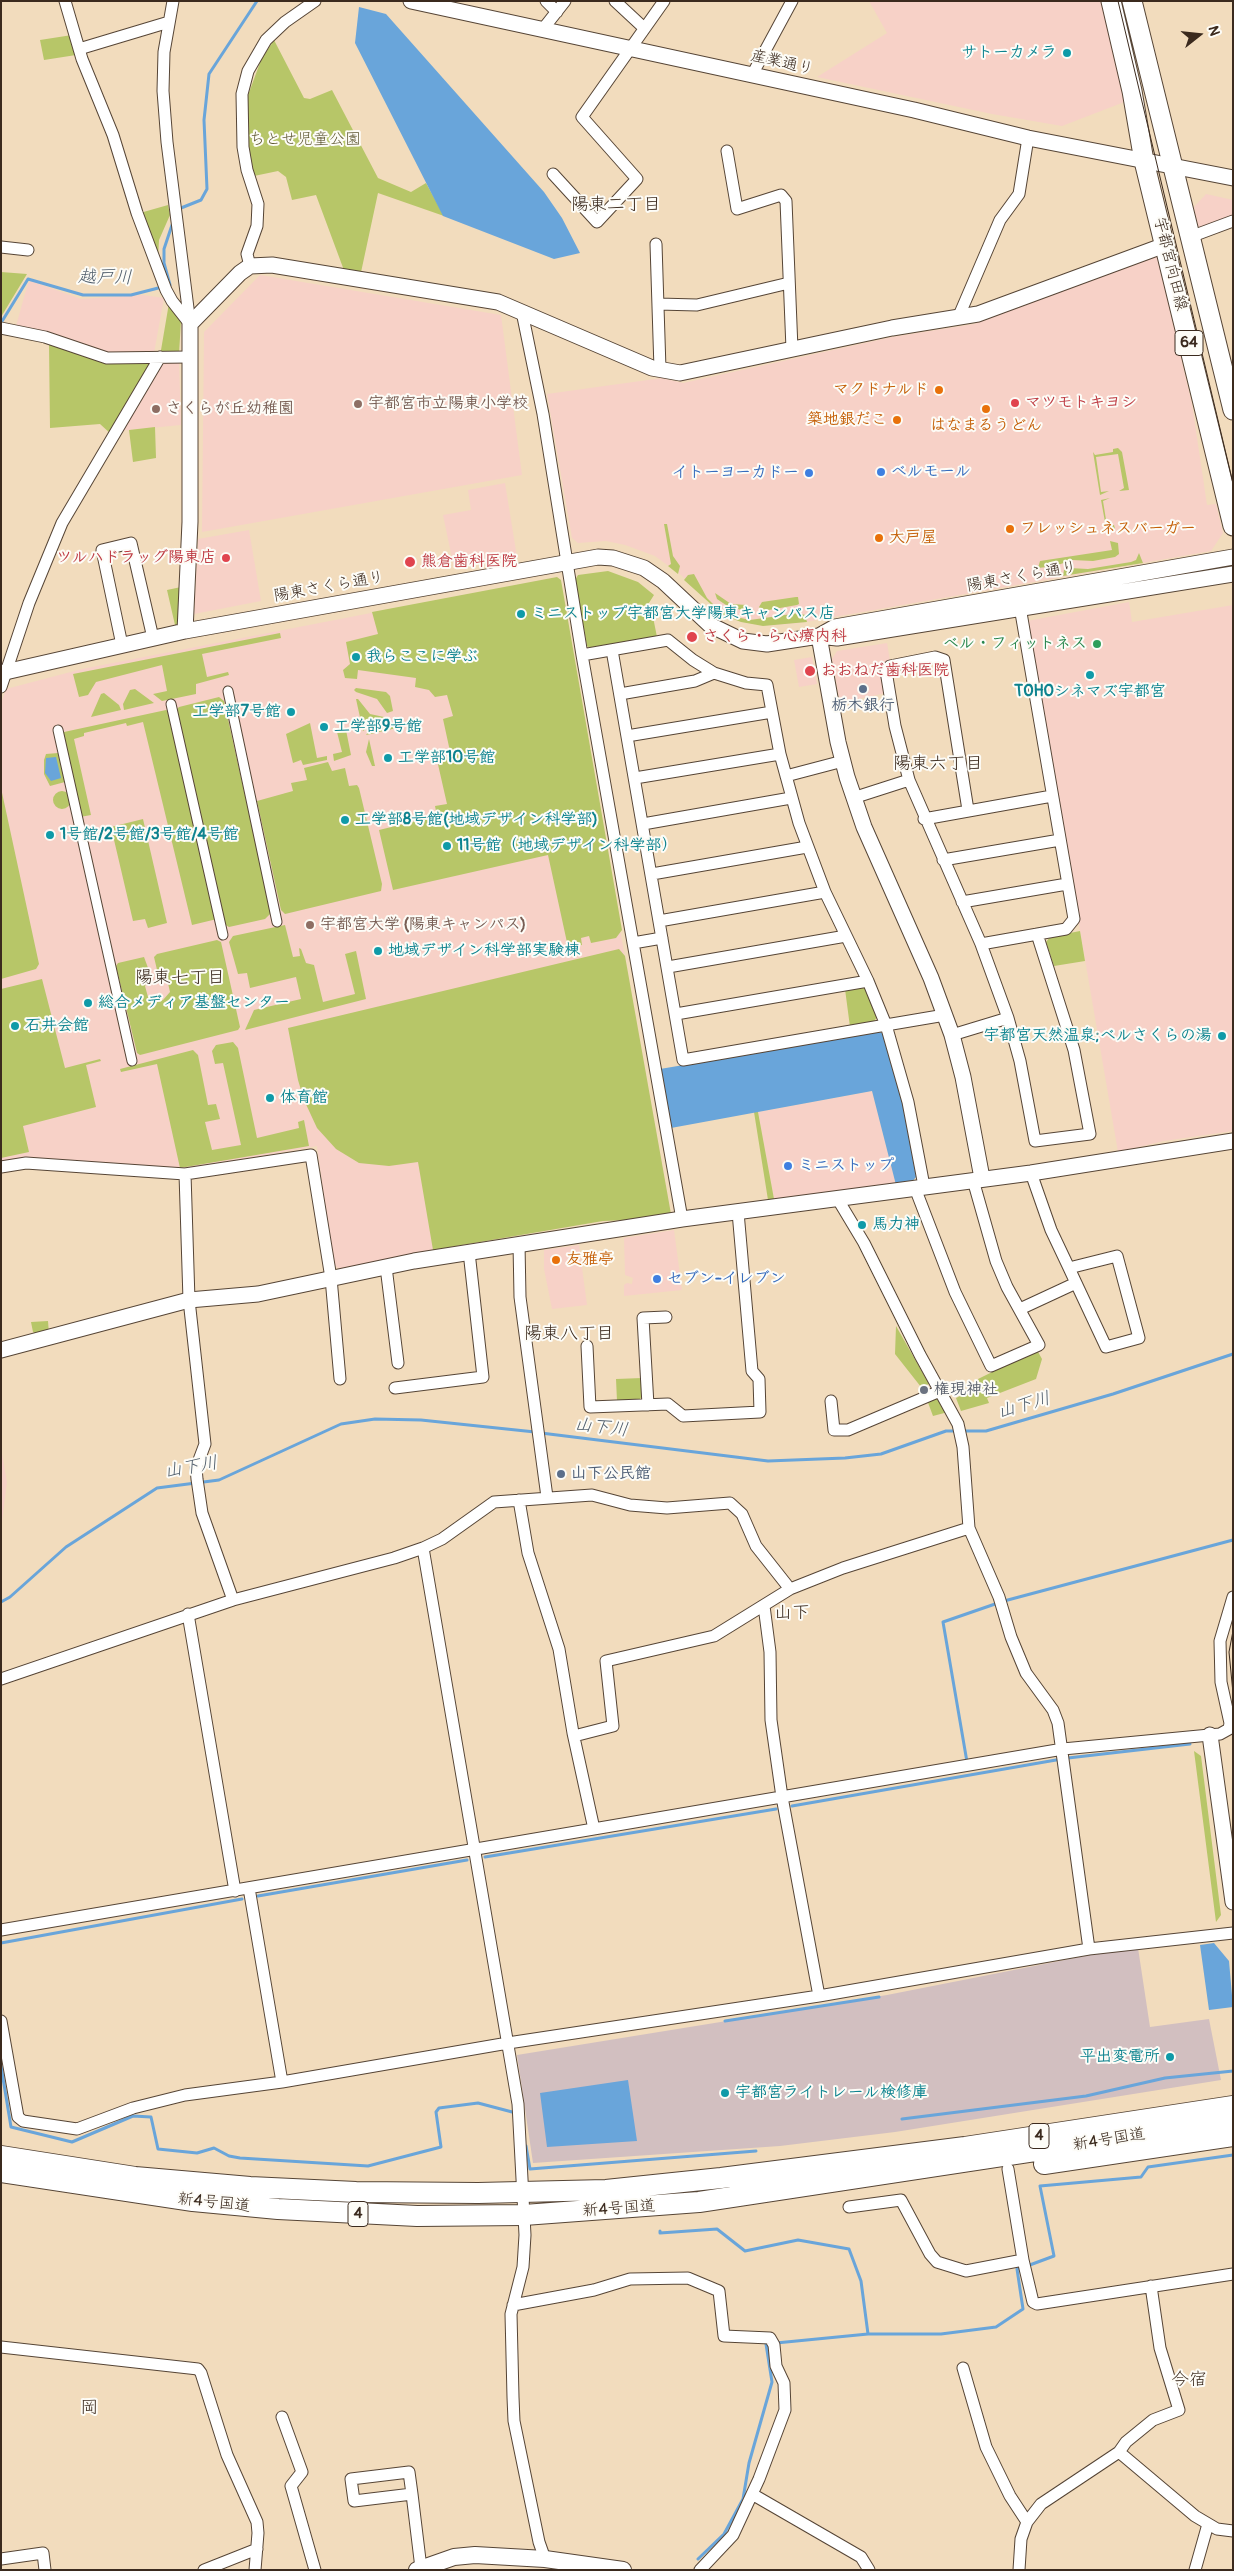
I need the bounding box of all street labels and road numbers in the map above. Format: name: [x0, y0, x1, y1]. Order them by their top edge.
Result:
street label: 産業通り: [749, 46, 815, 80]
street label: 宇都宮向田線: [1149, 215, 1191, 313]
road number: 64: [1175, 330, 1203, 356]
street label: 陽東さくら通り: [965, 558, 1079, 596]
street label: 陽東さくら通り: [272, 568, 386, 606]
road number: 4: [1029, 2124, 1049, 2148]
street label: 新4号国道: [1071, 2125, 1147, 2155]
street label: 新4号国道: [177, 2190, 251, 2216]
street label: 新4号国道: [582, 2197, 656, 2221]
road number: 4: [348, 2202, 368, 2226]

